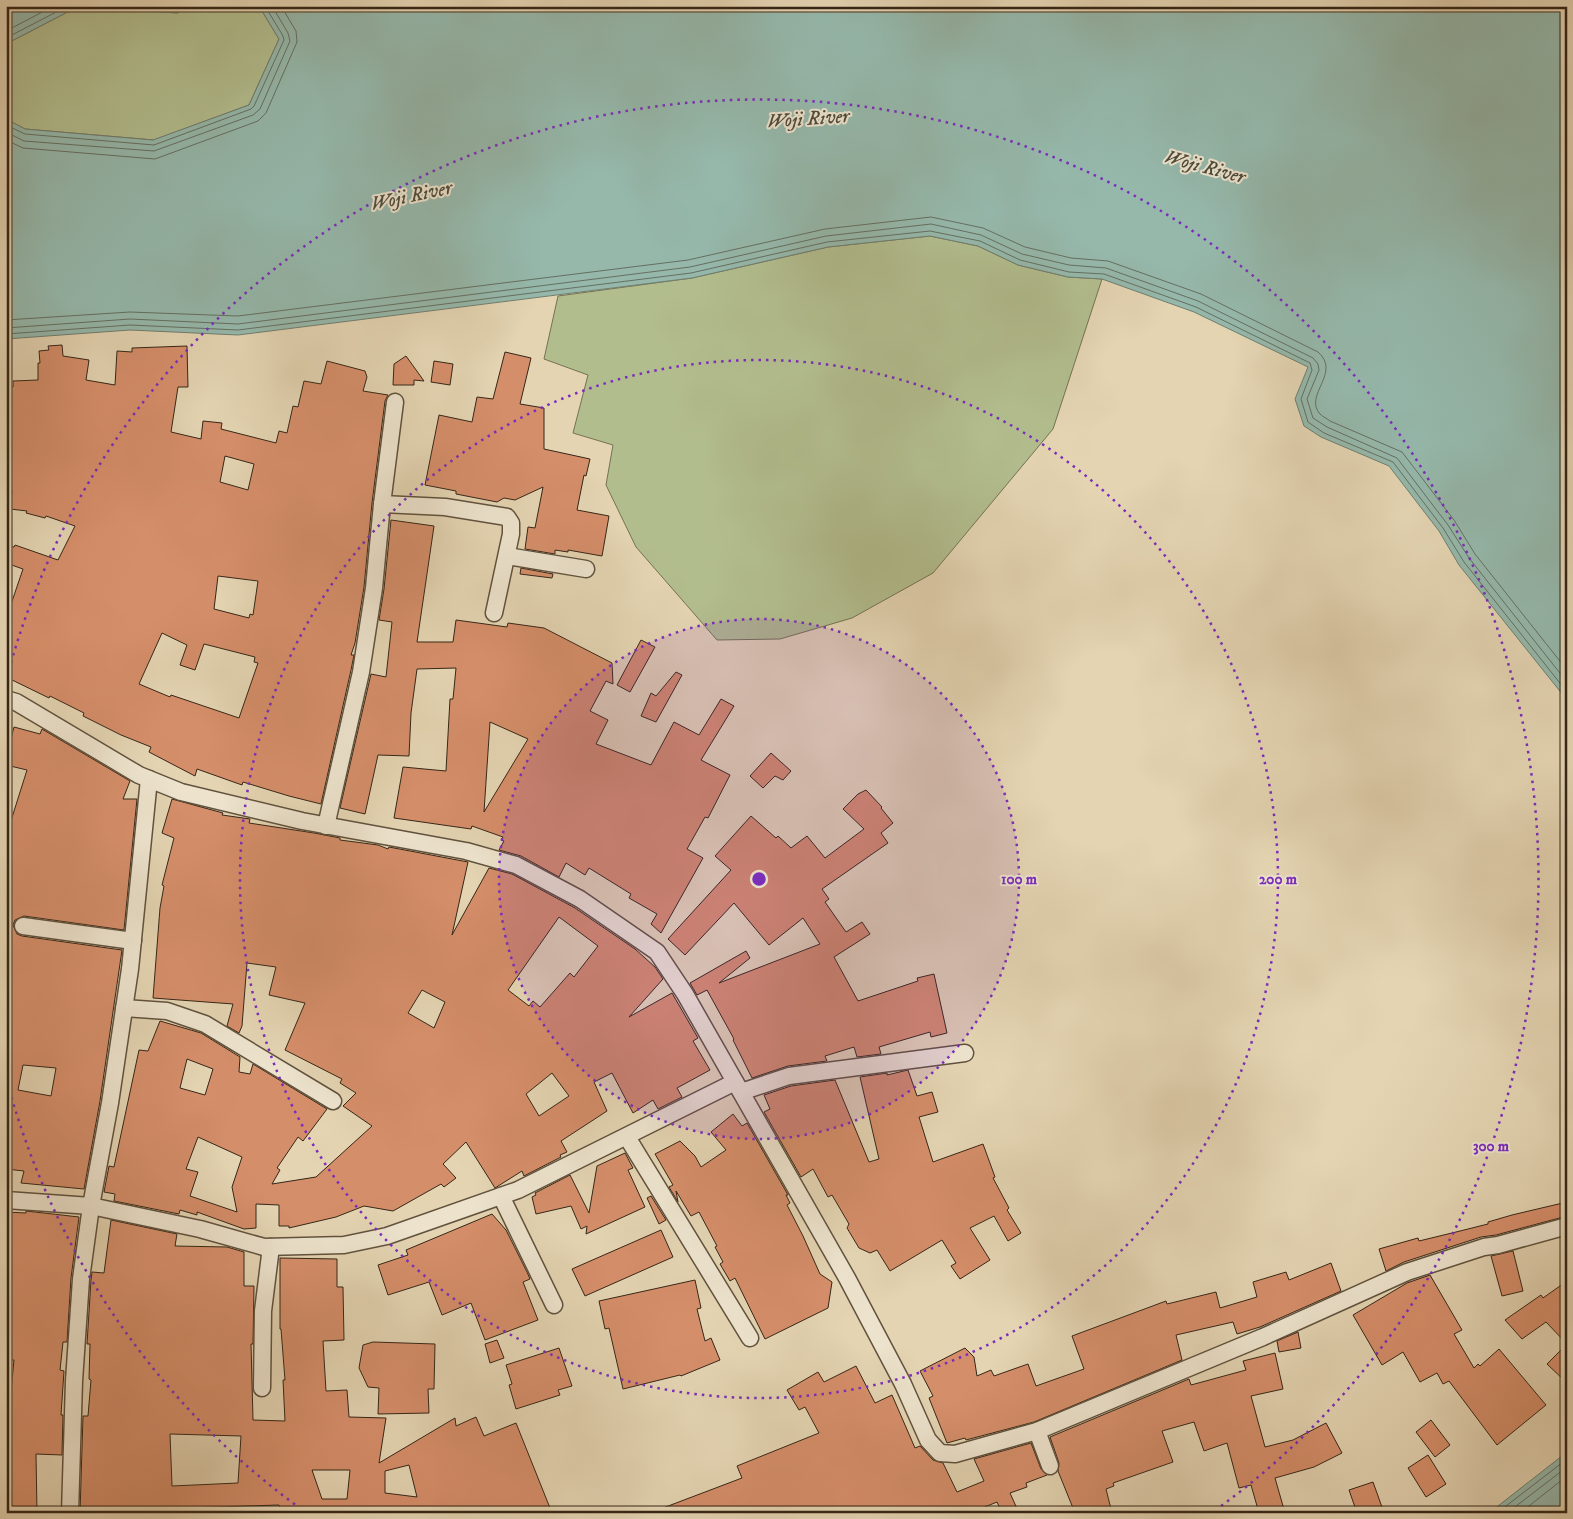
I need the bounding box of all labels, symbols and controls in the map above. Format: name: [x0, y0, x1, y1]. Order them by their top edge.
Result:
water label: Woji River: [766, 104, 852, 135]
water label: Woji River: [1161, 145, 1250, 191]
water label: Woji River: [368, 175, 456, 217]
centre of rings: [750, 870, 768, 888]
text: 100 m: [1001, 870, 1038, 889]
text: 200 m: [1259, 870, 1298, 889]
text: 300 m: [1473, 1137, 1510, 1156]

